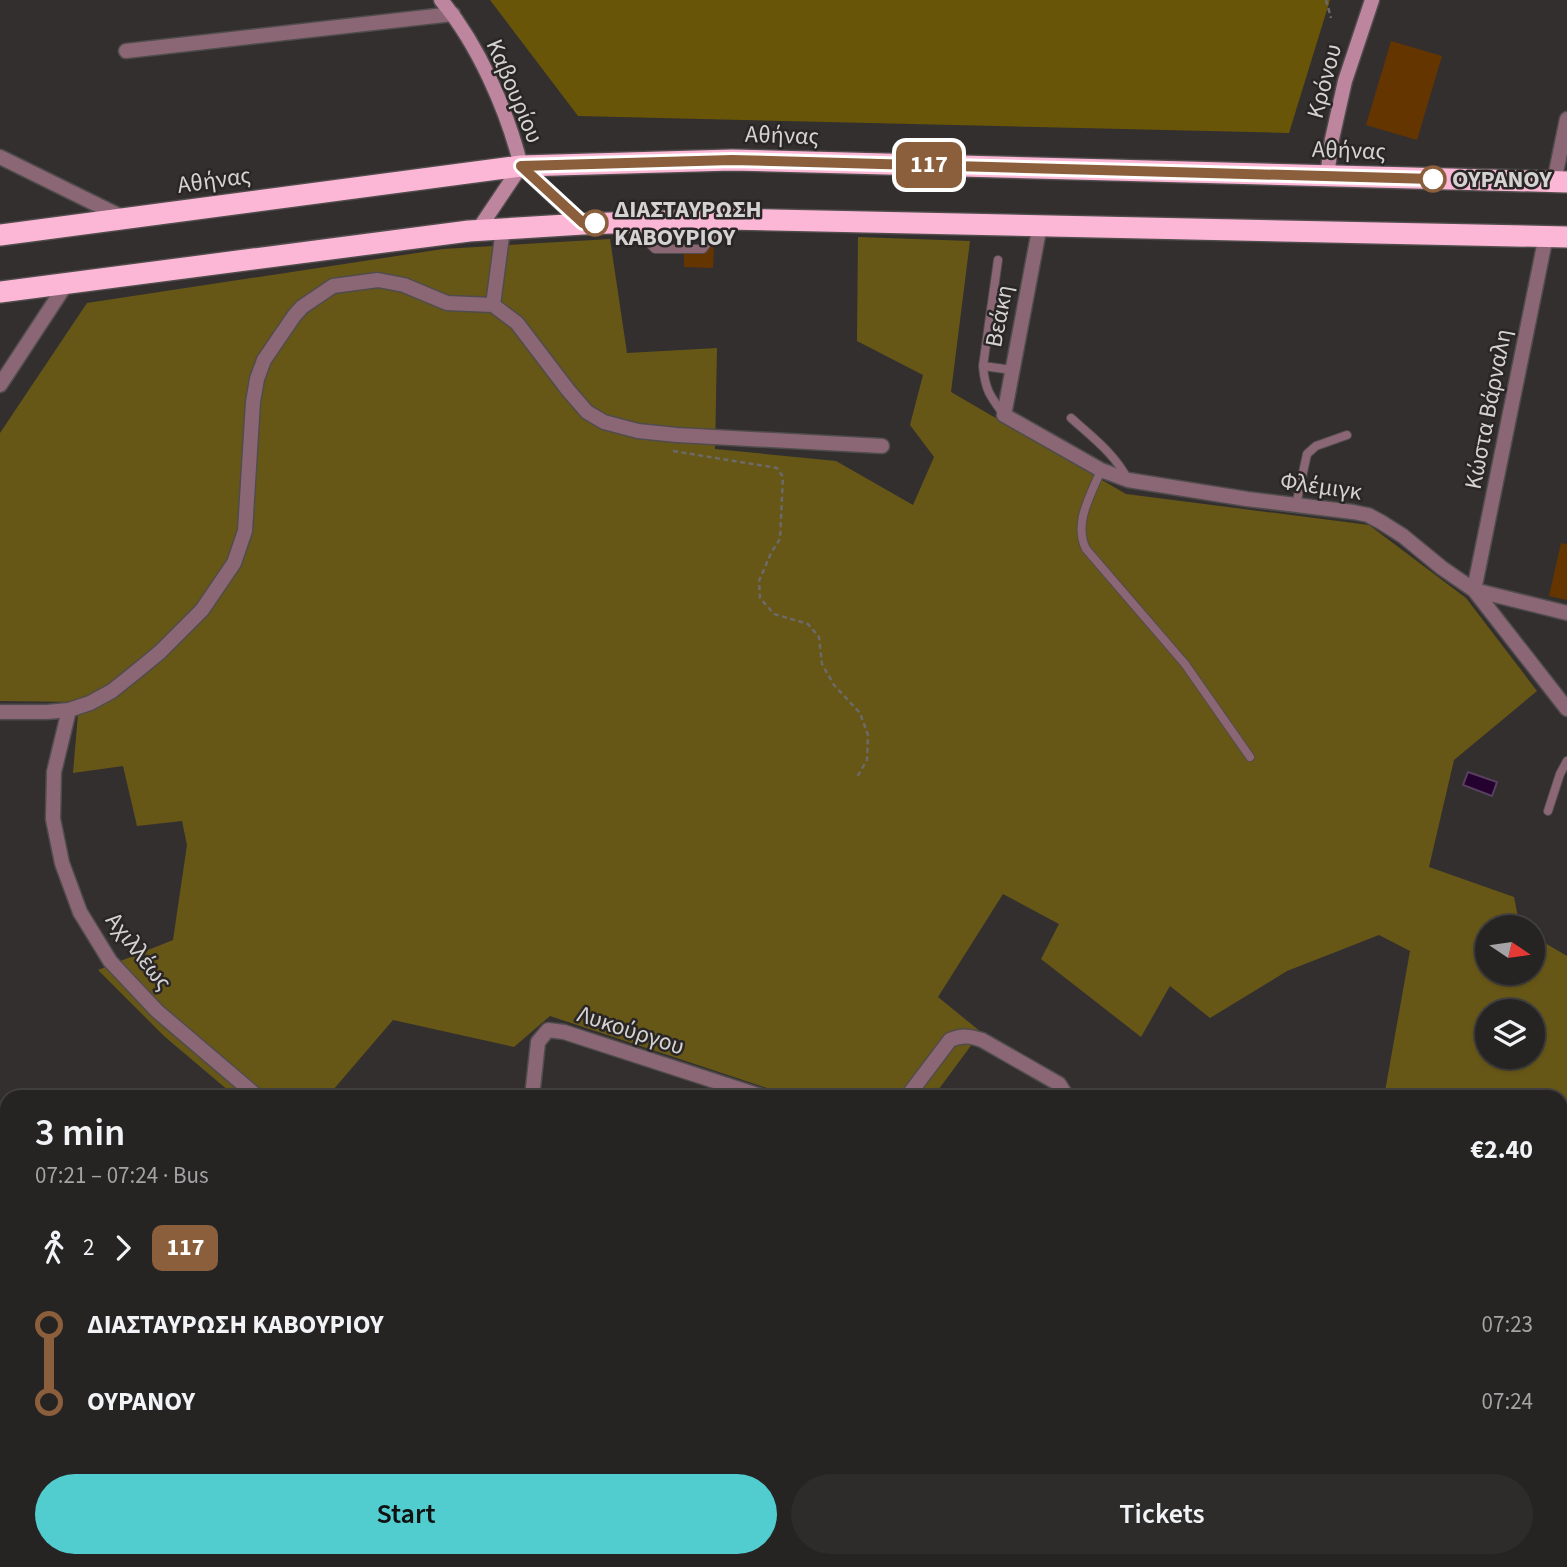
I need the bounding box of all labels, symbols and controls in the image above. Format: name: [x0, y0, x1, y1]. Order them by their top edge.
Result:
street label: Καβουρίου: [477, 34, 552, 149]
street label: Κρόνου: [1298, 40, 1351, 122]
street label: Αθήνας: [745, 117, 819, 154]
street label: Αθήνας: [1312, 132, 1386, 169]
line badge: 117: [889, 142, 969, 188]
text: 117: [910, 147, 948, 182]
street label: Αθήνας: [175, 158, 253, 203]
place label: ΟΥΡΑΝΟΥ: [1452, 162, 1552, 197]
marker: ΟΥΡΑΝΟΥ: [1420, 166, 1446, 192]
place label: ΔΙΑΣΤΑΥΡΩΣΗ ΚΑΒΟΥΡΙΟΥ: [614, 192, 762, 255]
marker: ΔΙΑΣΤΑΥΡΩΣΗ ΚΑΒΟΥΡΙΟΥ: [582, 210, 608, 236]
street label: Βεάκη: [976, 282, 1023, 350]
street label: Κώστα Βάρναλη: [1456, 326, 1521, 492]
street label: Φλέμιγκ: [1278, 463, 1364, 510]
street label: Αχιλλέως: [97, 905, 180, 998]
north arrow: [1475, 915, 1545, 985]
map controls: [1475, 915, 1545, 1069]
street label: Λυκούργου: [573, 997, 689, 1064]
button: layers: [1475, 999, 1545, 1069]
text: 3 min: [35, 1106, 125, 1160]
text: €2.40: [1470, 1131, 1533, 1168]
text: 07:21 – 07:24 · Bus: [35, 1159, 209, 1192]
icon: walk: [35, 1229, 73, 1267]
icon: forward: [104, 1229, 142, 1267]
text: 117: [166, 1230, 204, 1265]
text: 2: [83, 1231, 94, 1264]
text: ΔΙΑΣΤΑΥΡΩΣΗ ΚΑΒΟΥΡΙΟΥ: [87, 1306, 384, 1343]
text: 07:23: [1482, 1308, 1533, 1341]
text: ΟΥΡΑΝΟΥ: [87, 1383, 195, 1420]
text: 07:24: [1482, 1385, 1533, 1418]
button: Start: [35, 1474, 777, 1554]
button: Tickets: [791, 1474, 1533, 1554]

